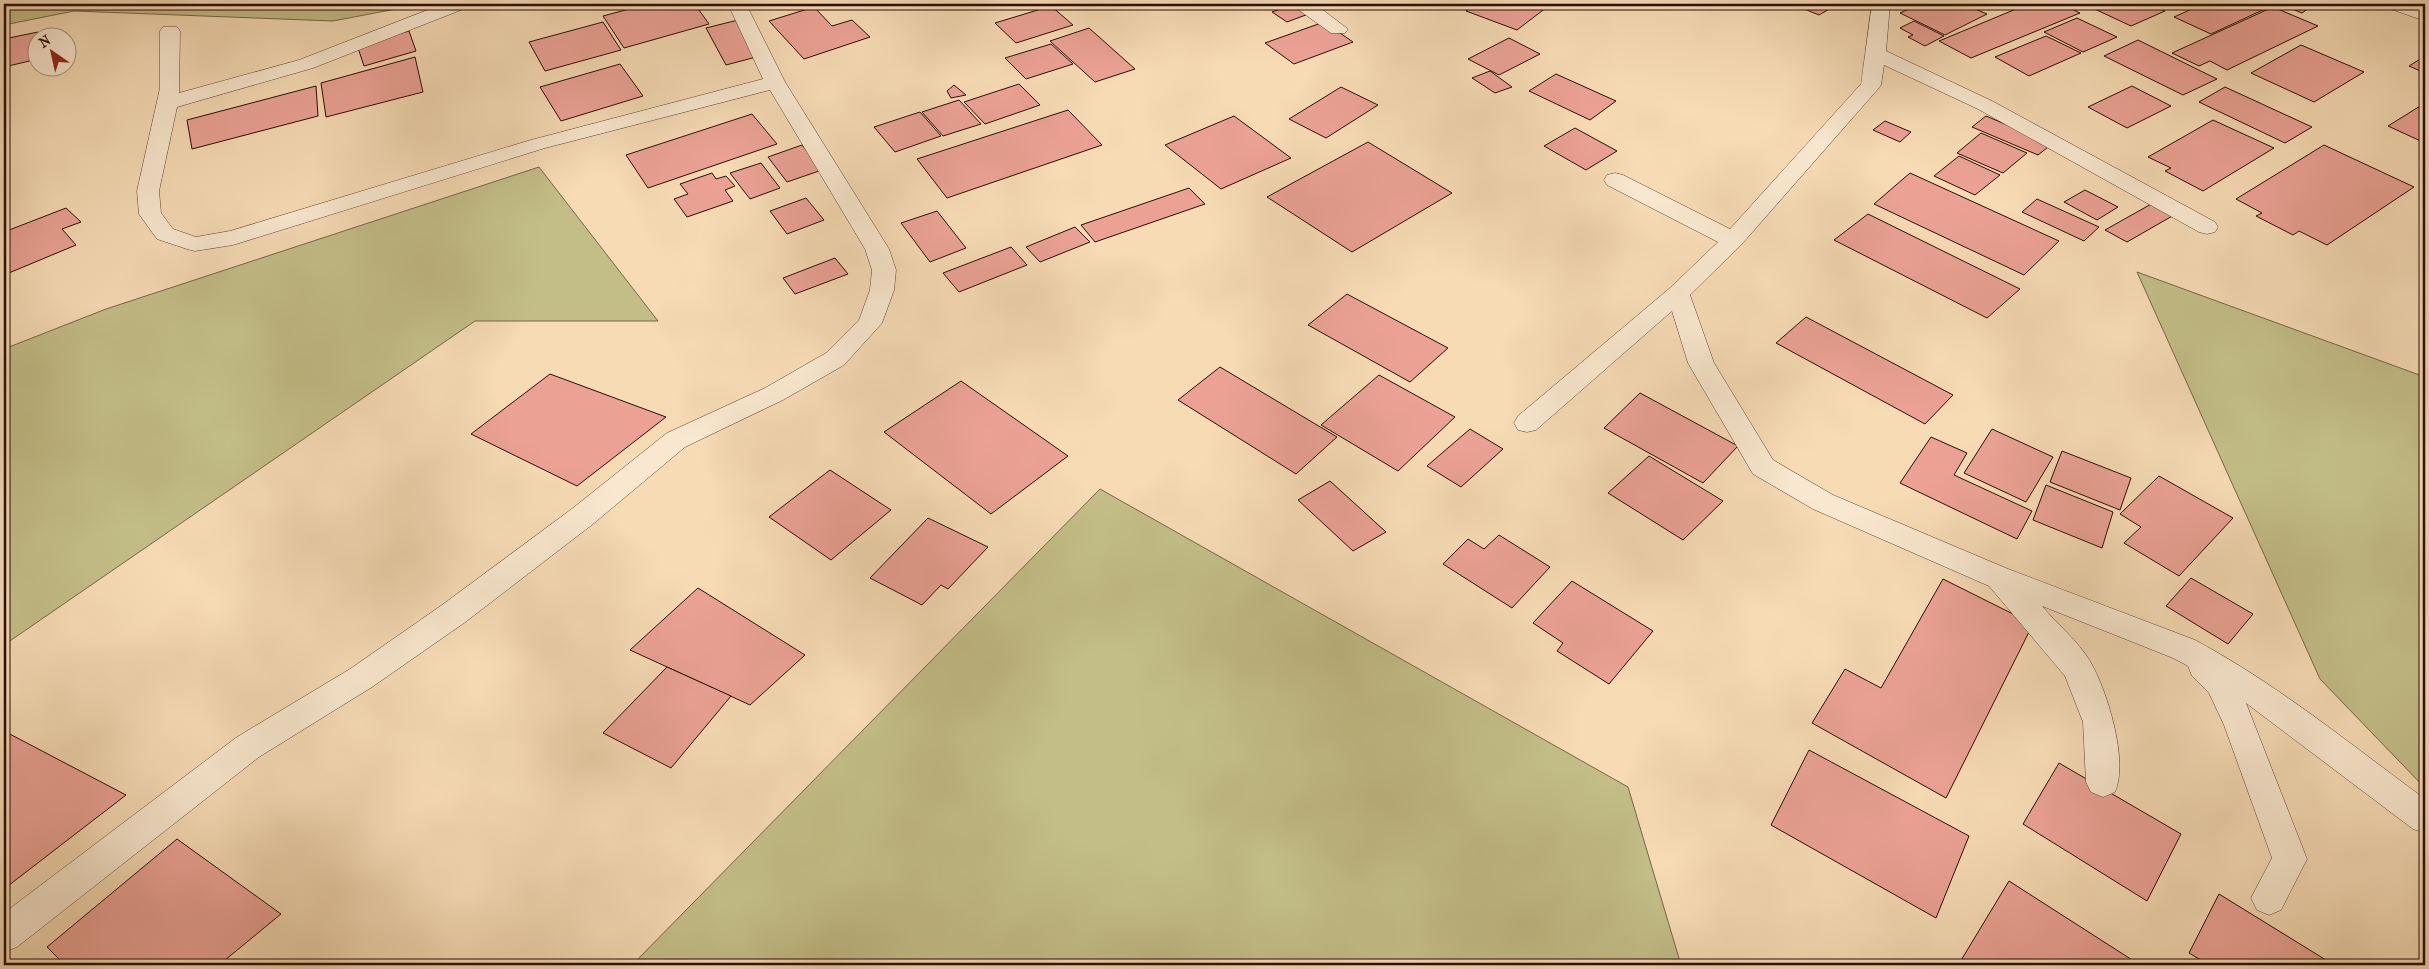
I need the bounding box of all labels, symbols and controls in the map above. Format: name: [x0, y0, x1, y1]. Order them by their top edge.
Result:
north arrow: [28, 28, 78, 78]
text: N: [36, 31, 54, 52]

